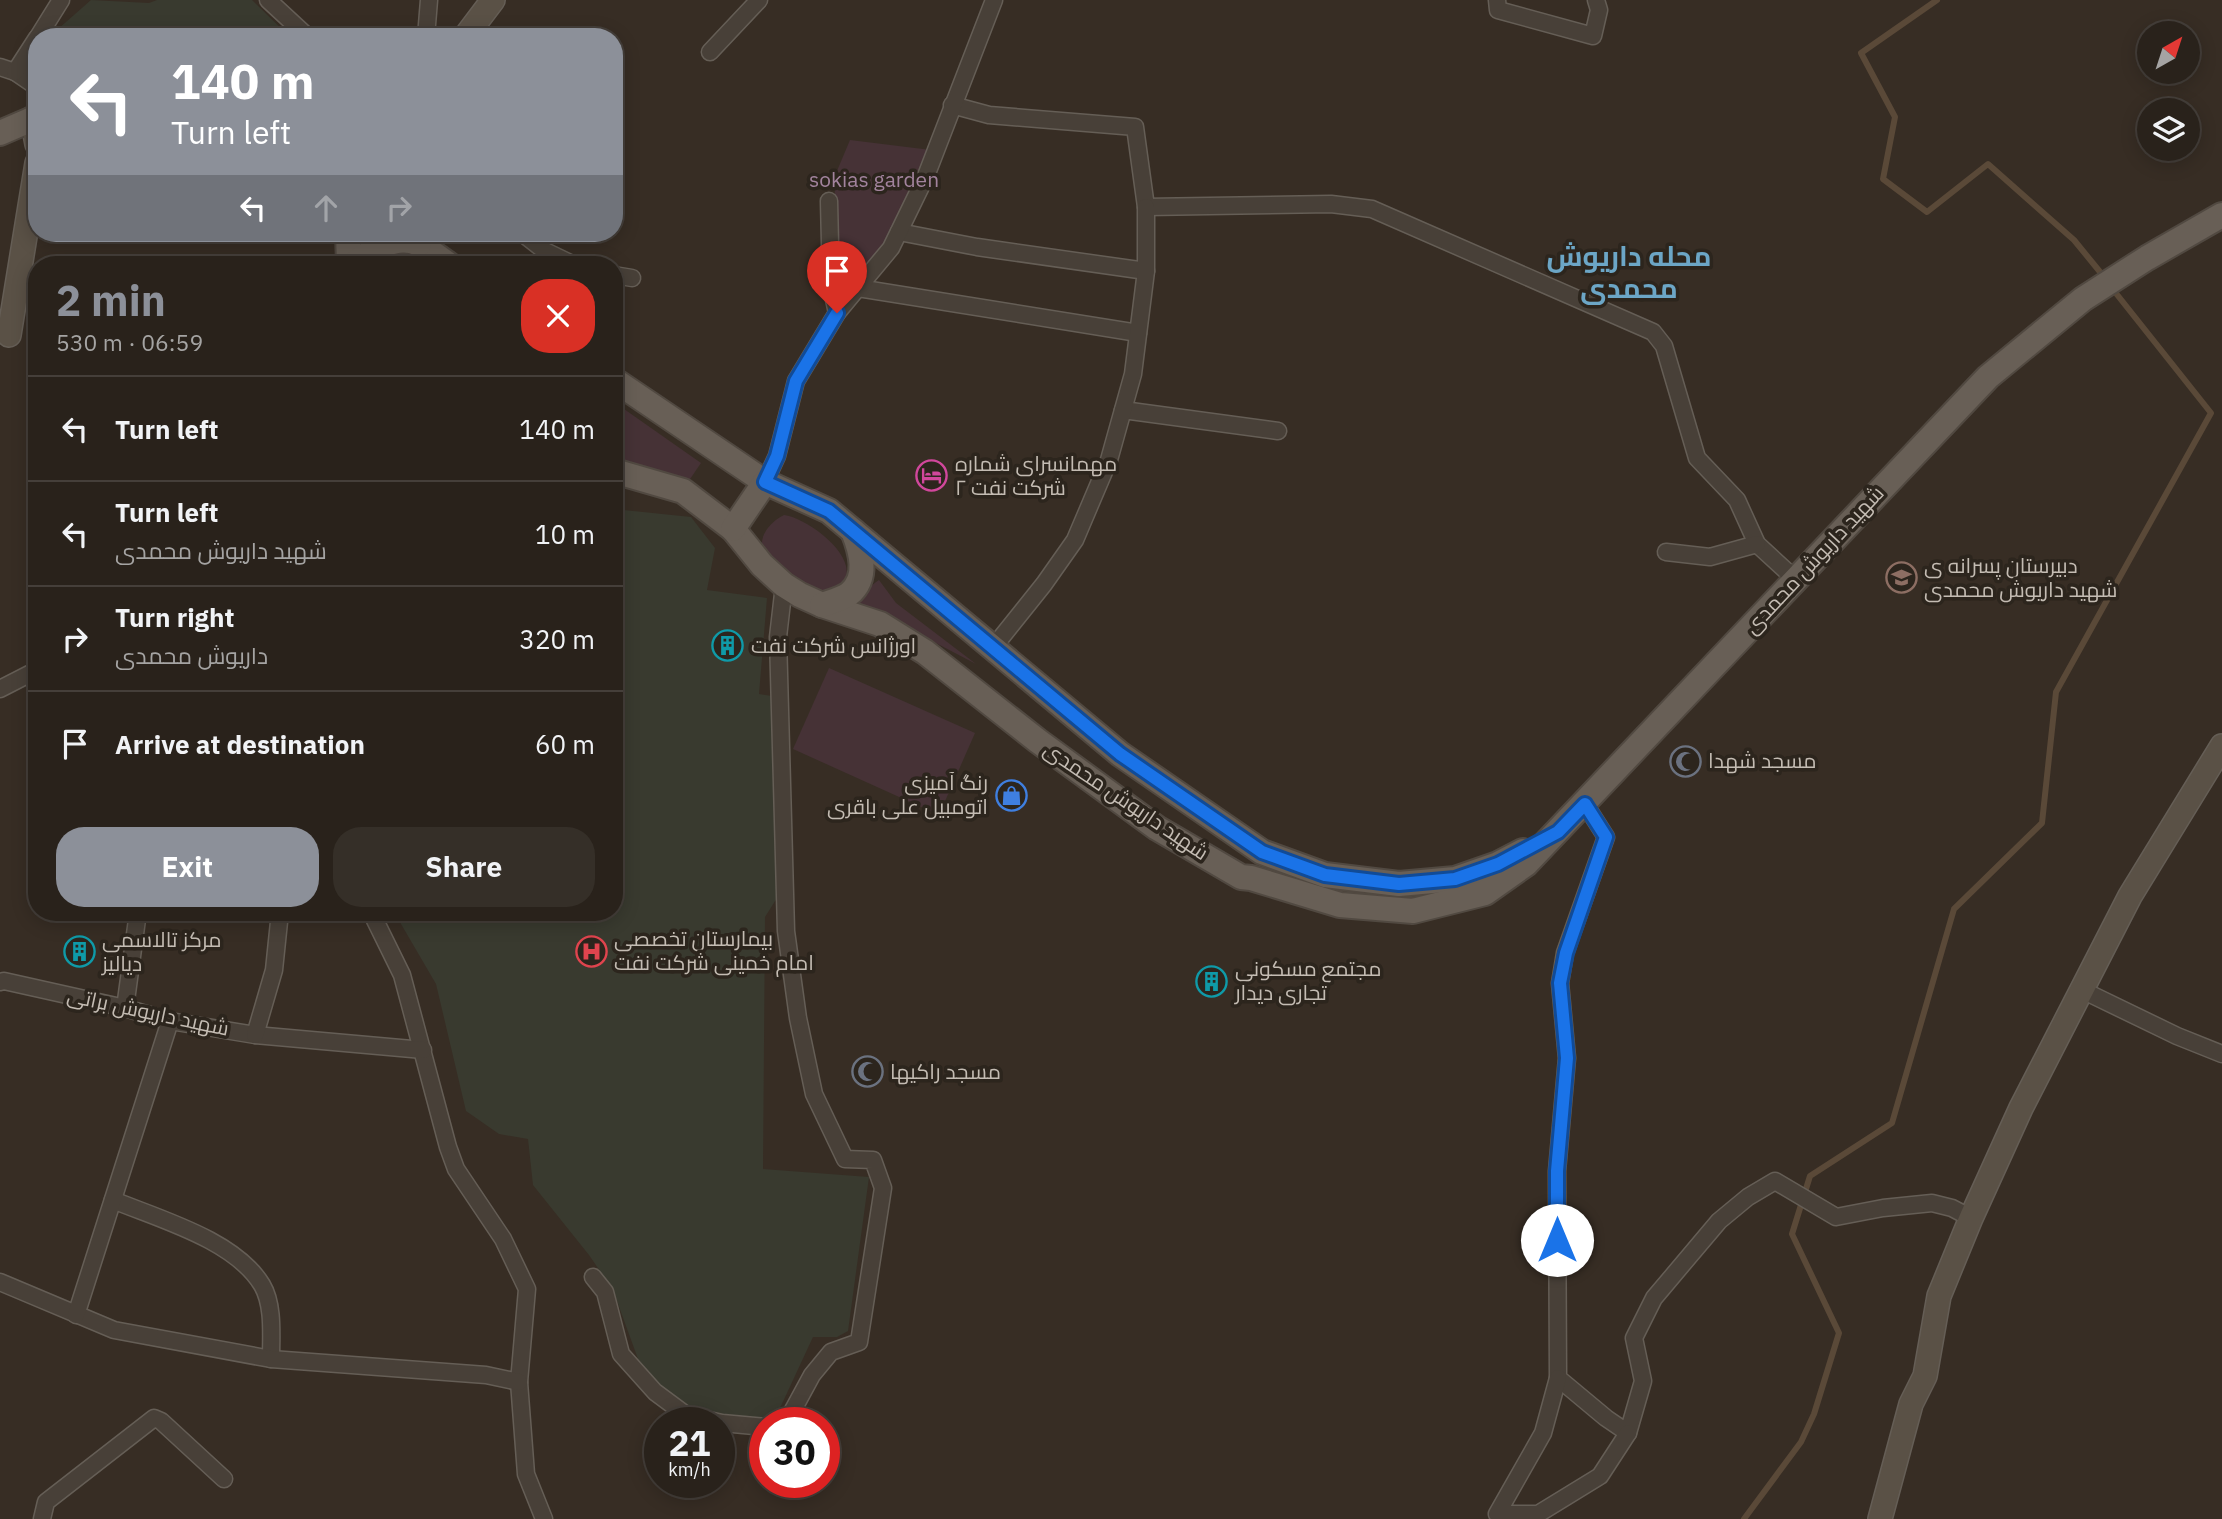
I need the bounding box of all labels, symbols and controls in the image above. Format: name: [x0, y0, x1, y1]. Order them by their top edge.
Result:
north arrow: [2137, 21, 2200, 84]
map controls: [2137, 21, 2200, 161]
text: 140 m: [171, 49, 315, 112]
icon: left: [56, 56, 147, 147]
button: layers: [2137, 98, 2200, 161]
text: Turn left: [171, 111, 291, 153]
park label: sokias garden: [809, 165, 939, 193]
icon: left: [234, 189, 272, 227]
icon: ahead: [307, 189, 345, 227]
icon: right: [380, 189, 418, 227]
district label: محله داریوش محمدی: [1547, 237, 1711, 306]
pin: [807, 241, 867, 313]
icon: arrive: [818, 252, 856, 290]
text: 2 min: [56, 273, 166, 328]
button: close: [521, 279, 595, 353]
text: 530 m · 06:59: [56, 327, 203, 357]
icon: left: [56, 410, 94, 448]
text: Turn left: [115, 412, 218, 446]
text: 140 m: [519, 412, 595, 446]
place label: مهمانسرای شماره ۲ شرکت نفت: [955, 449, 1117, 501]
hotel icon: مهمانسرای شماره ۲ شرکت نفت: [915, 459, 949, 493]
street label: شهید داریوش محمدی: [1737, 479, 1889, 640]
text: Turn left: [115, 495, 218, 529]
icon: left: [56, 515, 94, 553]
text: 10 m: [535, 517, 595, 551]
text: شهید داریوش محمدی: [115, 535, 327, 565]
place label: دبیرستان پسرانه ی شهید داریوش محمدی: [1924, 551, 2117, 603]
school or university icon: دبیرستان پسرانه ی شهید داریوش محمدی: [1884, 561, 1918, 595]
text: Turn right: [115, 600, 234, 634]
icon: right: [56, 620, 94, 658]
text: 320 m: [519, 622, 595, 656]
building icon: اورژانس شرکت نفت: [711, 629, 745, 663]
place label: اورژانس شرکت نفت: [751, 631, 916, 659]
text: داریوش محمدی: [115, 640, 268, 670]
icon: arrive: [56, 725, 94, 763]
text: Arrive at destination: [115, 727, 365, 761]
text: 60 m: [535, 727, 595, 761]
street label: شهید داریوش محمدی: [1039, 734, 1215, 866]
mosque icon: مسجد شهدا: [1668, 744, 1702, 778]
place label: مسجد شهدا: [1708, 746, 1817, 774]
place label: رنگ آمیزی اتومبیل علی باقری: [827, 768, 988, 820]
shop icon: رنگ آمیزی اتومبیل علی باقری: [994, 778, 1028, 812]
button: Exit: [56, 827, 319, 907]
button: Share: [333, 827, 595, 907]
place label: بیمارستان تخصصی امام خمینی شرکت نفت: [614, 924, 814, 977]
place label: مرکز تالاسمی دیالیز: [101, 925, 222, 977]
hospital icon: بیمارستان تخصصی امام خمینی شرکت نفت: [574, 934, 608, 968]
building icon: مرکز تالاسمی دیالیز: [62, 935, 96, 969]
place label: مجتمع مسکونی تجاری دیدار: [1234, 954, 1381, 1006]
building icon: مجتمع مسکونی تجاری دیدار: [1195, 964, 1229, 998]
street label: شهید داریوش براتی: [65, 980, 232, 1042]
mosque icon: مسجد راکیها: [850, 1055, 884, 1089]
place label: مسجد راکیها: [890, 1057, 1001, 1085]
position arrow: [1520, 1203, 1594, 1277]
speed limit sign: 30: [749, 1407, 840, 1498]
text: 21: [668, 1420, 711, 1466]
text: km/h: [668, 1458, 711, 1481]

